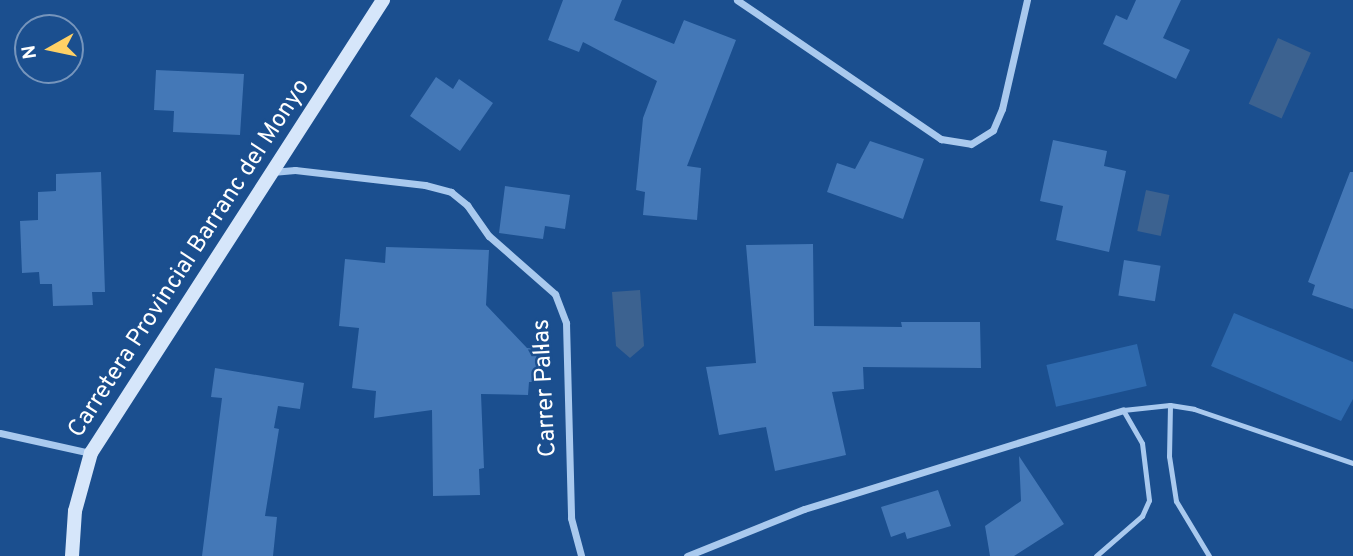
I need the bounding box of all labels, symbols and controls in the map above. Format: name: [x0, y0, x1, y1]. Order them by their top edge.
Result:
north arrow: [14, 14, 84, 84]
text: N: [17, 43, 43, 61]
street label: Carretera Provincial Barranc del Monyo: [63, 74, 317, 444]
street label: Carrer Pal·las: [528, 318, 564, 458]

